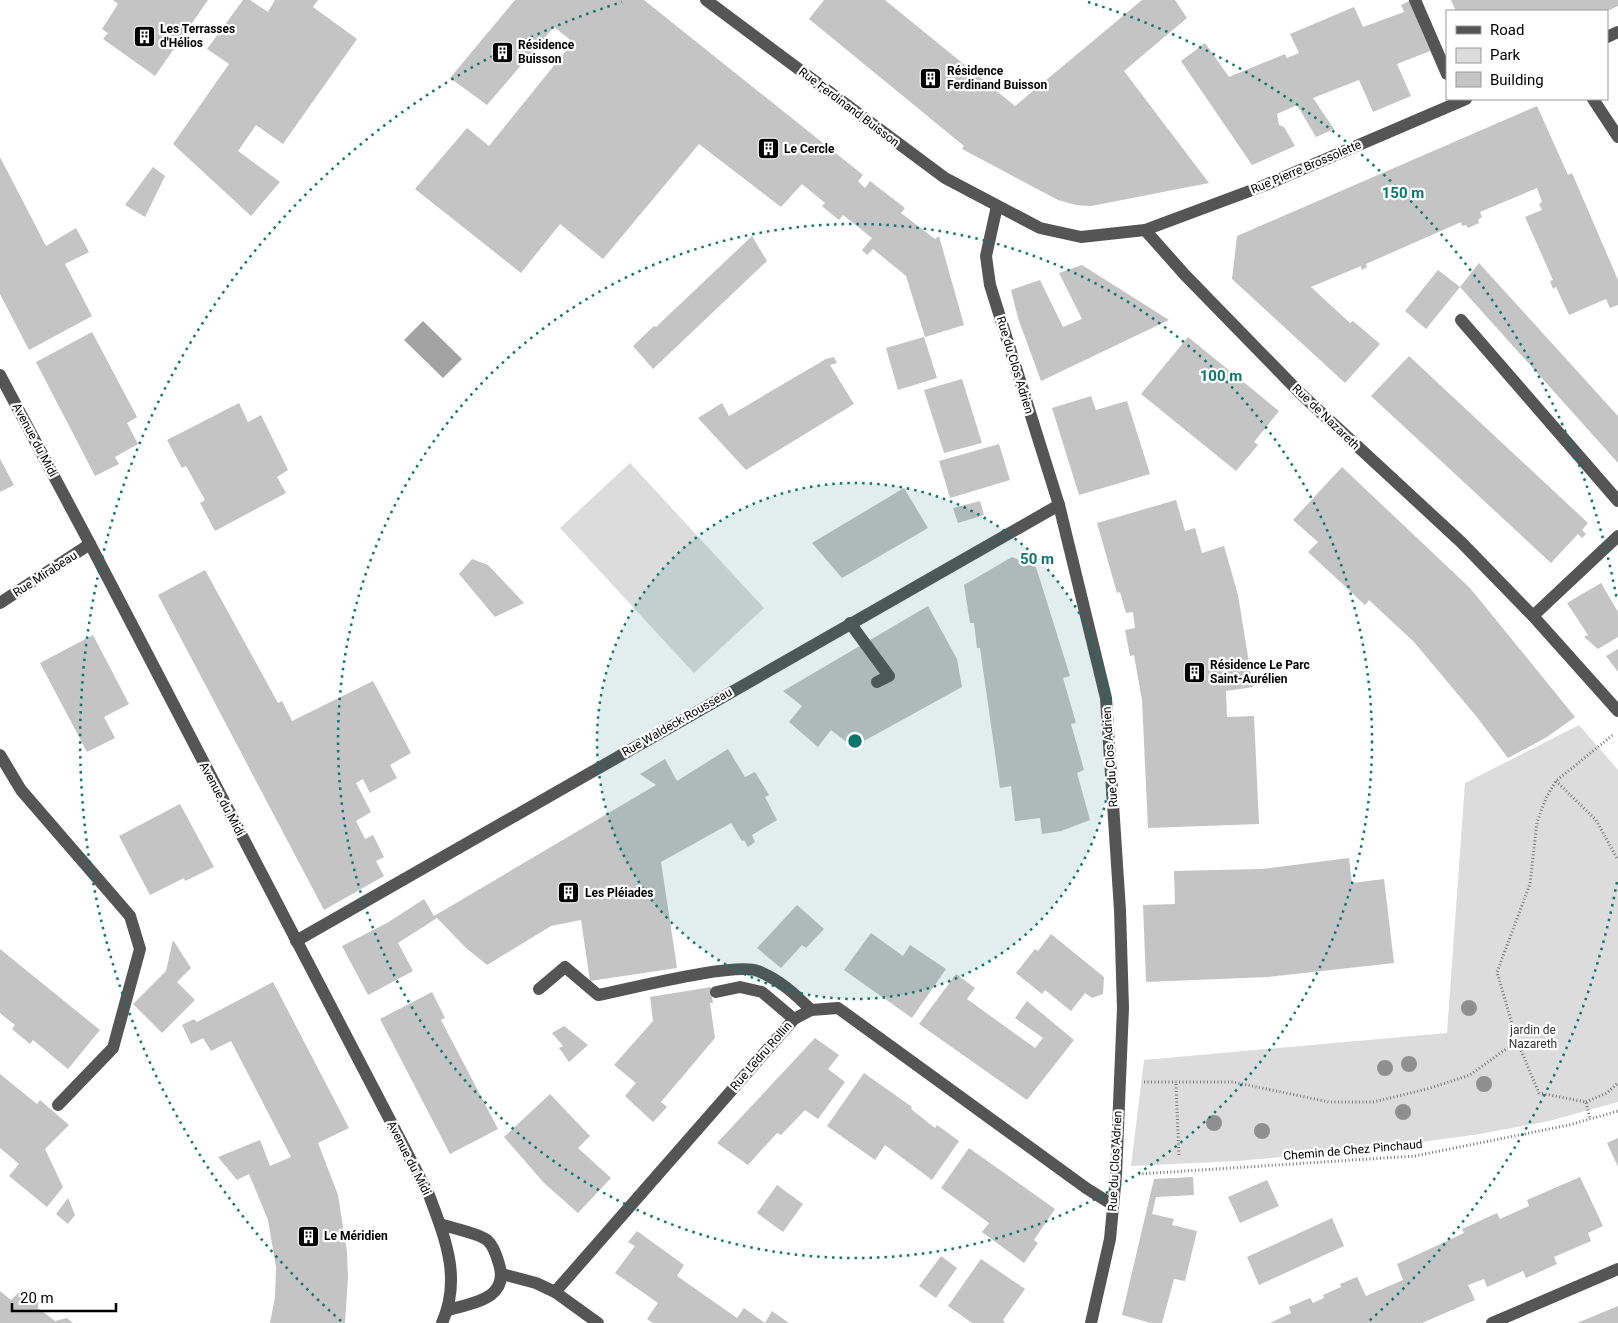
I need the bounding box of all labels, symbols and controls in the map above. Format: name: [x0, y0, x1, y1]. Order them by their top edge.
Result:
legend: [1446, 10, 1608, 100]
text: Road: [1490, 21, 1524, 39]
place label: Les Terrasses d'Hélios: [160, 22, 235, 50]
building icon: Les Terrasses d'Hélios: [132, 24, 156, 48]
place label: Résidence Buisson: [518, 38, 575, 66]
building icon: Résidence Buisson: [490, 40, 514, 64]
text: Park: [1490, 46, 1521, 64]
place label: Résidence Ferdinand Buisson: [947, 64, 1047, 92]
street label: Rue Ferdinand Buisson: [796, 65, 902, 149]
building icon: Résidence Ferdinand Buisson: [919, 66, 943, 90]
text: Building: [1490, 71, 1544, 89]
building icon: Le Cercle: [756, 137, 780, 161]
street label: Rue Pierre Brossolette: [1249, 137, 1363, 197]
place label: Le Cercle: [784, 142, 835, 156]
text: 150 m: [1382, 184, 1424, 202]
street label: Rue du Clos Adrien: [994, 315, 1036, 415]
text: 100 m: [1200, 367, 1242, 385]
street label: Rue de Nazareth: [1290, 381, 1362, 453]
street label: Avenue du Midi: [10, 401, 60, 479]
street label: Rue Mirabeau: [10, 548, 80, 600]
text: 50 m: [1020, 550, 1054, 568]
place label: Résidence Le Parc Saint-Aurélien: [1210, 658, 1310, 686]
building icon: Résidence Le Parc Saint-Aurélien: [1182, 660, 1206, 684]
street label: Rue Waldeck Rousseau: [620, 685, 734, 759]
street label: Rue du Clos Adrien: [1099, 706, 1121, 808]
centre of rings: [846, 732, 864, 750]
street label: Avenue du Midi: [197, 760, 247, 838]
building icon: Les Pléiades: [557, 881, 581, 905]
place label: Les Pléiades: [585, 886, 654, 900]
street label: Rue Ledru Rollin: [727, 1019, 795, 1093]
park label: jardin de Nazareth: [1509, 1023, 1557, 1051]
street label: Rue du Clos Adrien: [1105, 1110, 1125, 1212]
street label: Avenue du Midi: [384, 1118, 434, 1198]
street label: Chemin de Chez Pinchaud: [1283, 1137, 1423, 1163]
building icon: Le Méridien: [296, 1224, 320, 1248]
place label: Le Méridien: [324, 1229, 388, 1243]
scale bar: [12, 1280, 116, 1312]
text: 20 m: [20, 1289, 54, 1307]

